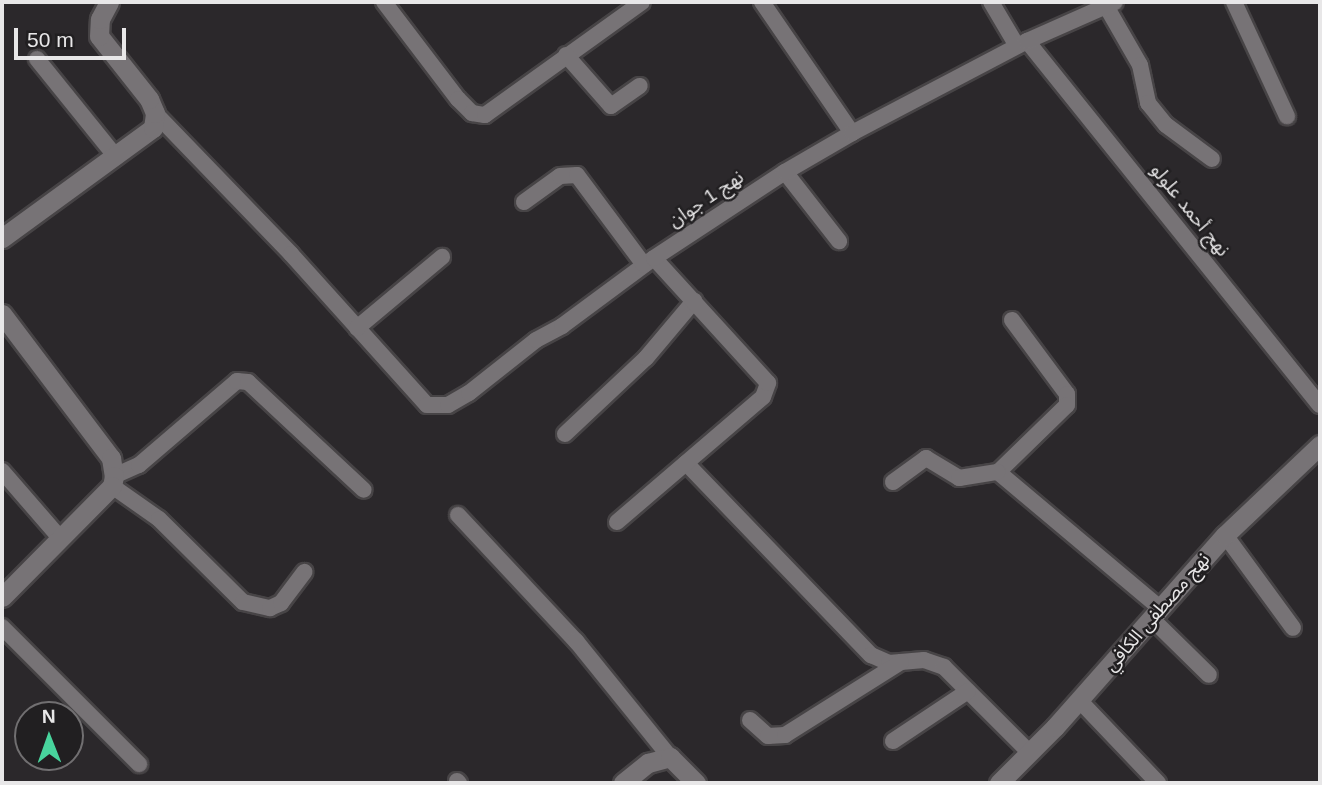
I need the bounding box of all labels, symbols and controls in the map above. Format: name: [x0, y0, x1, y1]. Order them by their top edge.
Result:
scale bar: [18, 14, 130, 58]
text: 50 m: [27, 28, 74, 51]
street label: نهج أحمد علولو: [1146, 159, 1234, 261]
street label: نهج 1 جوان: [664, 166, 748, 232]
street label: نهج مصطفى الكافي: [1099, 548, 1215, 676]
north arrow: [14, 701, 84, 771]
text: N: [42, 706, 56, 727]

